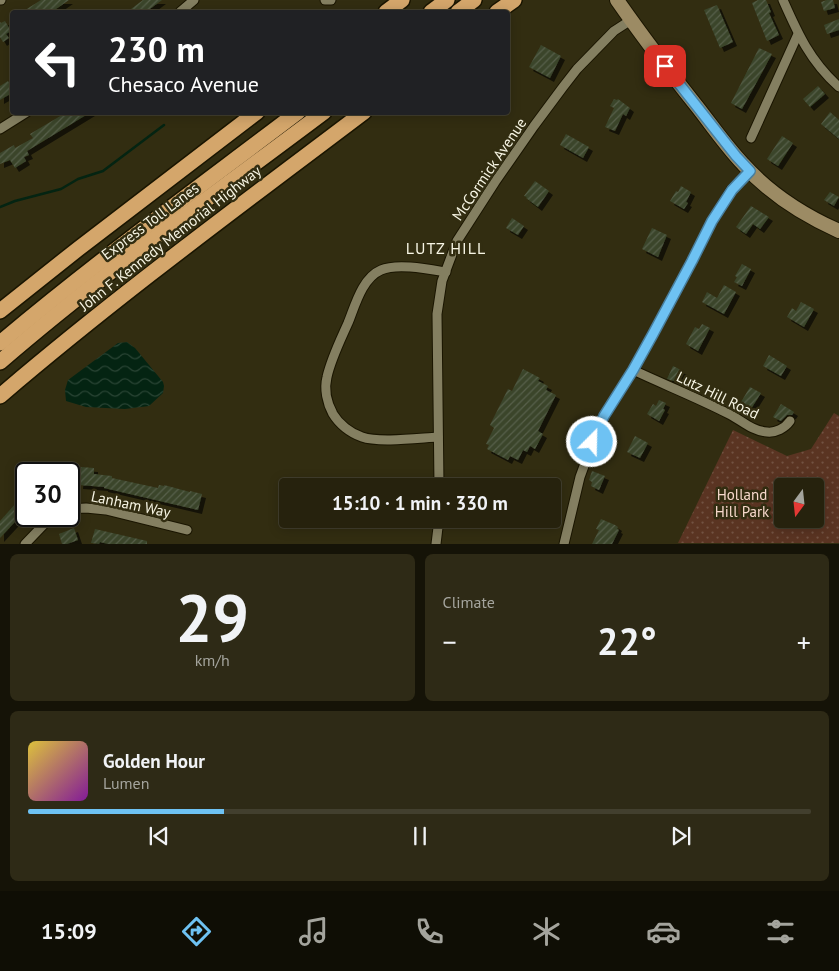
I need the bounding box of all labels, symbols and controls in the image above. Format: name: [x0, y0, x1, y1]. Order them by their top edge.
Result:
text: 230 m: [108, 26, 205, 72]
icon: left: [25, 30, 90, 95]
pin: [644, 45, 686, 87]
icon: arrive: [651, 52, 679, 80]
text: Chesaco Avenue: [108, 70, 259, 98]
street label: McCormick Avenue: [448, 114, 530, 224]
street label: John F. Kennedy Memorial Highway: [74, 161, 265, 316]
street label: Express Toll Lanes: [98, 178, 202, 264]
district label: LUTZ HILL: [406, 238, 486, 258]
street label: Lutz Hill Road: [674, 367, 762, 423]
position arrow: [565, 415, 617, 467]
speed limit sign: 30: [15, 462, 80, 527]
north arrow: [774, 478, 824, 528]
map controls: [774, 478, 824, 528]
park label: Holland Hill Park: [715, 485, 770, 521]
street label: Lanham Way: [89, 486, 173, 522]
text: 15:10 · 1 min · 330 m: [332, 491, 508, 515]
text: 29: [175, 575, 249, 659]
text: Climate: [443, 592, 495, 612]
text: 22°: [597, 616, 657, 665]
text: −: [443, 623, 457, 660]
text: +: [797, 623, 811, 660]
text: km/h: [195, 650, 230, 670]
text: Golden Hour: [103, 749, 205, 773]
text: Lumen: [103, 773, 149, 793]
icon: previous: [145, 822, 173, 850]
icon: pause: [406, 822, 434, 850]
icon: next: [667, 822, 695, 850]
icon: directions: [179, 914, 214, 949]
icon: music: [296, 914, 331, 949]
icon: phone: [412, 914, 447, 949]
icon: climate: [529, 914, 564, 949]
icon: car: [646, 914, 681, 949]
icon: filters: [763, 914, 798, 949]
text: 15:09: [41, 917, 97, 945]

